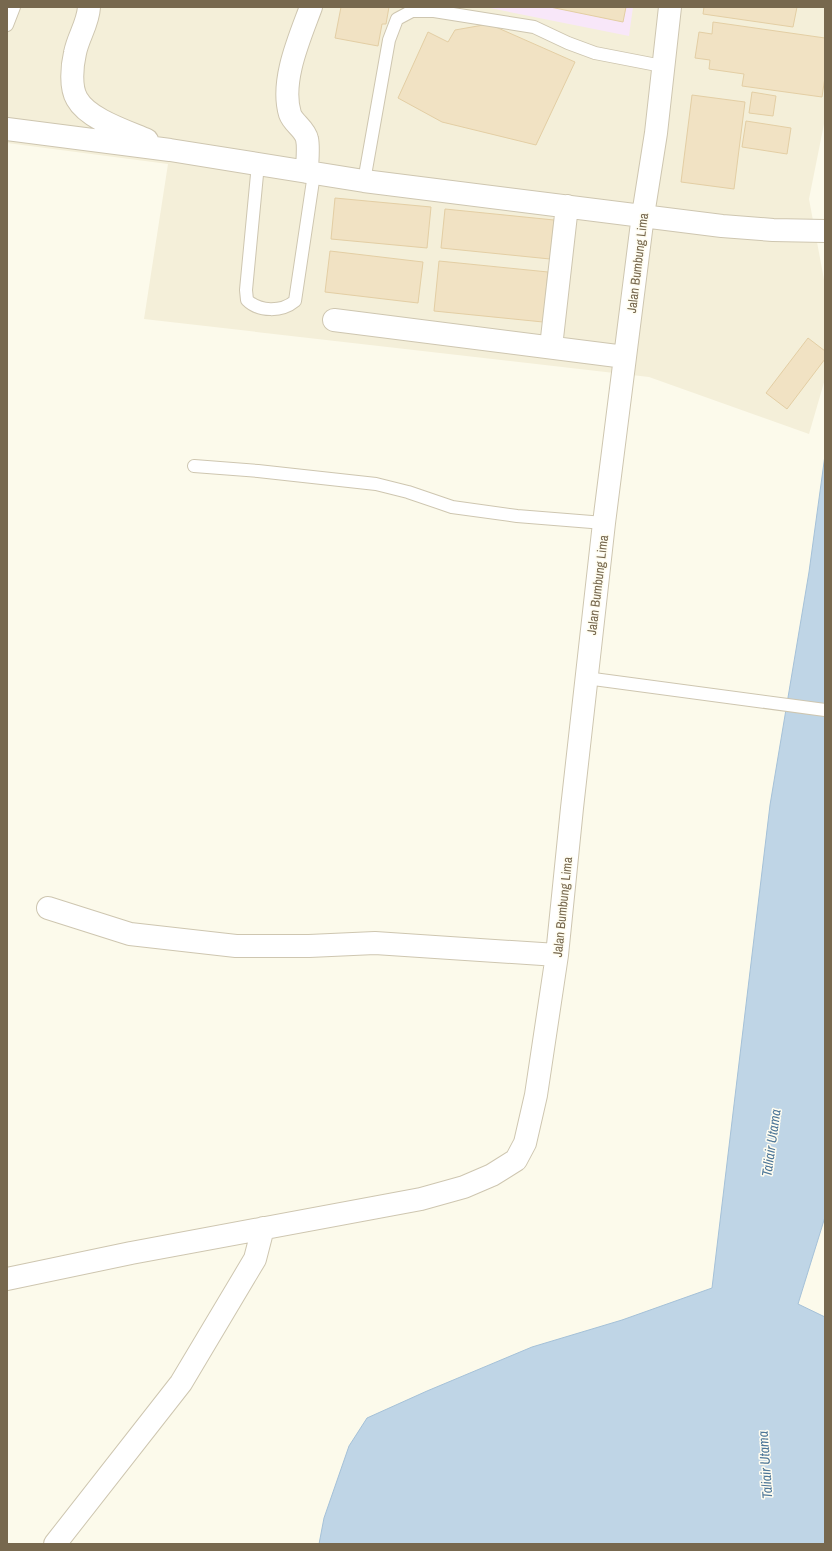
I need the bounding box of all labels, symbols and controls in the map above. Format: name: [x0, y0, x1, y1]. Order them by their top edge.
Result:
street label: Jalan Bumbung Lima: [623, 212, 652, 314]
street label: Jalan Bumbung Lima: [583, 534, 612, 636]
street label: Jalan Bumbung Lima: [549, 856, 576, 958]
water label: Taliair Utama: [757, 1108, 785, 1178]
water label: Taliair Utama: [754, 1430, 776, 1500]

